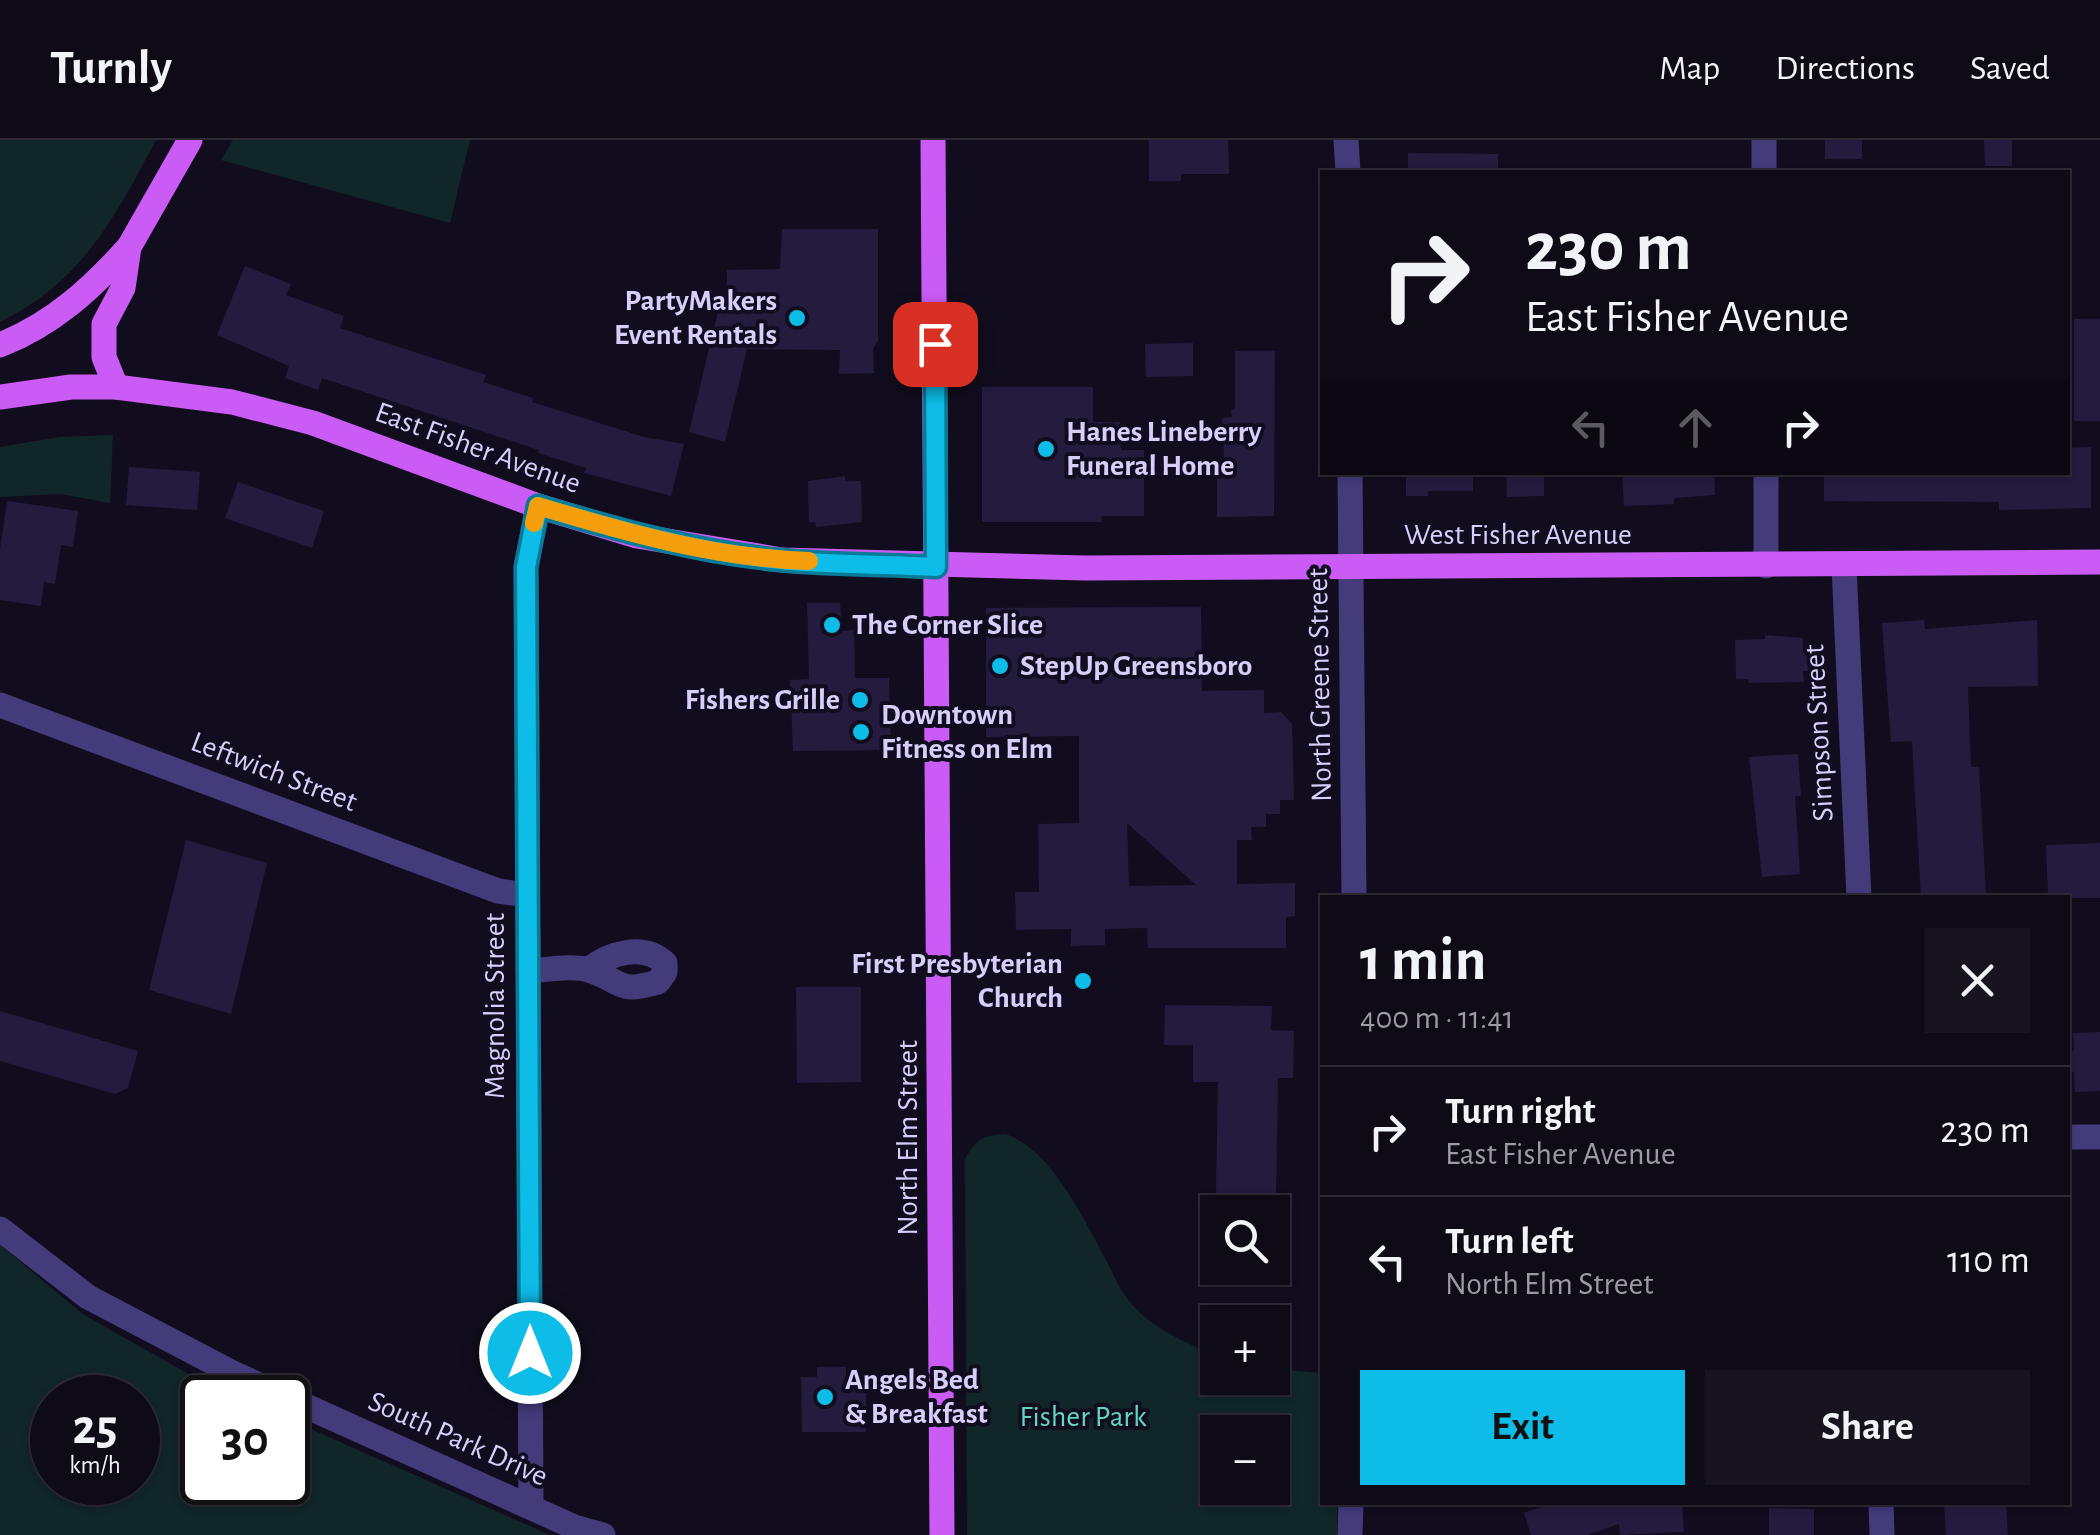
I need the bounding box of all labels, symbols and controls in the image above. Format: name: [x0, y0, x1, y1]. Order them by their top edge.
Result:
text: Turnly: [50, 45, 172, 93]
text: Map: [1659, 51, 1720, 86]
text: Directions: [1775, 51, 1915, 86]
text: Saved: [1970, 51, 2050, 86]
icon: right: [1360, 210, 1490, 340]
text: 230 m: [1525, 213, 1692, 283]
place label: PartyMakers Event Rentals: [614, 286, 777, 350]
text: East Fisher Avenue: [1525, 295, 1849, 340]
pin: [893, 302, 978, 387]
marker: PartyMakers Event Rentals: [786, 307, 808, 329]
icon: arrive: [908, 317, 963, 372]
street label: East Fisher Avenue: [371, 397, 585, 499]
icon: left: [1563, 400, 1618, 455]
icon: ahead: [1668, 400, 1723, 455]
icon: right: [1773, 400, 1828, 455]
place label: Hanes Lineberry Funeral Home: [1066, 417, 1262, 481]
marker: Hanes Lineberry Funeral Home: [1035, 438, 1057, 460]
street label: West Fisher Avenue: [1404, 520, 1632, 550]
street label: North Greene Street: [1303, 567, 1337, 802]
place label: The Corner Slice: [852, 610, 1043, 640]
marker: The Corner Slice: [821, 614, 843, 636]
street label: Simpson Street: [1799, 643, 1839, 822]
place label: StepUp Greensboro: [1020, 651, 1252, 681]
marker: StepUp Greensboro: [989, 655, 1011, 677]
place label: Fishers Grille: [685, 685, 840, 715]
marker: Fishers Grille: [849, 689, 871, 711]
place label: Downtown Fitness on Elm: [881, 700, 1053, 764]
marker: Downtown Fitness on Elm: [850, 721, 872, 743]
street label: Leftwich Street: [187, 727, 361, 818]
street label: Magnolia Street: [480, 912, 510, 1099]
button: close: [1925, 928, 2030, 1033]
text: 1 min: [1360, 931, 1486, 991]
place label: First Presbyterian Church: [851, 949, 1063, 1013]
marker: First Presbyterian Church: [1072, 970, 1094, 992]
text: 400 m · 11:41: [1360, 1002, 1514, 1034]
street label: North Elm Street: [893, 1040, 923, 1236]
text: Turn right: [1445, 1093, 1595, 1131]
icon: right: [1360, 1104, 1415, 1159]
text: 230 m: [1940, 1112, 2030, 1150]
text: East Fisher Avenue: [1445, 1138, 1676, 1170]
map controls: [1200, 1195, 1290, 1505]
button: search: [1200, 1195, 1290, 1285]
text: Turn left: [1445, 1223, 1573, 1261]
icon: left: [1360, 1234, 1415, 1289]
text: 110 m: [1947, 1242, 2030, 1280]
text: North Elm Street: [1445, 1268, 1654, 1300]
position arrow: [478, 1301, 582, 1405]
button: +: [1200, 1305, 1290, 1395]
place label: Angels Bed & Breakfast: [845, 1365, 988, 1429]
button: Exit: [1360, 1370, 1685, 1485]
button: Share: [1705, 1370, 2030, 1485]
speed limit sign: 30: [180, 1375, 310, 1505]
street label: South Park Drive: [364, 1386, 552, 1492]
marker: Angels Bed & Breakfast: [814, 1386, 836, 1408]
park label: Fisher Park: [1019, 1402, 1147, 1432]
text: 25: [72, 1403, 118, 1453]
button: −: [1200, 1415, 1290, 1505]
text: km/h: [69, 1453, 121, 1478]

